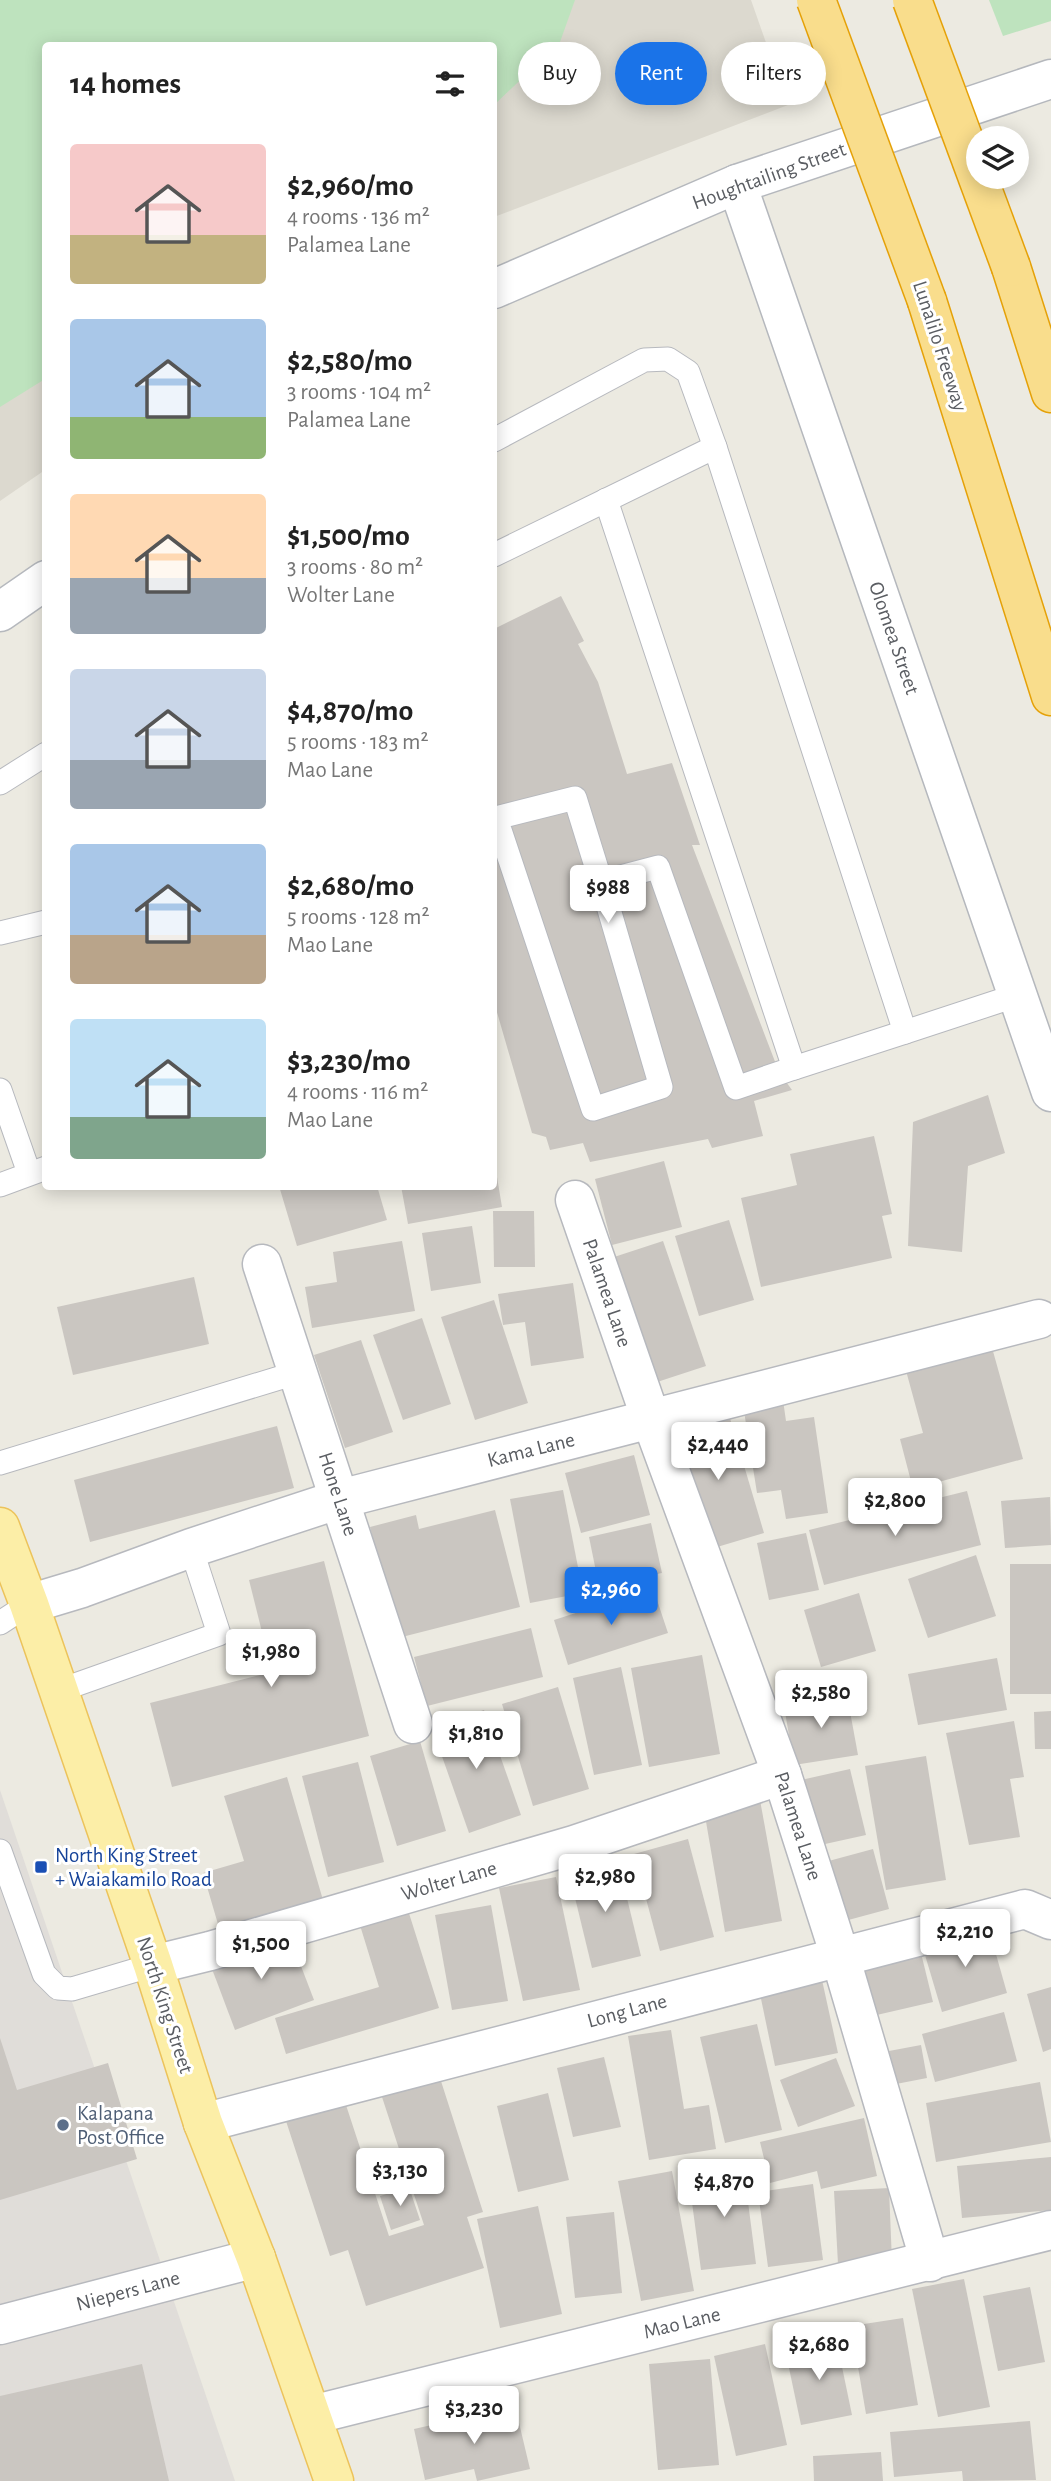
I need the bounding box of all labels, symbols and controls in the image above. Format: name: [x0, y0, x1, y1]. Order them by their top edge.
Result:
chip: Buy: [518, 42, 601, 105]
chip: Rent: [615, 42, 707, 105]
chip: Filters: [721, 42, 826, 105]
icon: filters: [431, 65, 469, 103]
text: 14 homes: [70, 69, 181, 99]
map controls: [966, 126, 1029, 189]
button: layers: [966, 126, 1029, 189]
street label: Houghtailing Street: [689, 138, 849, 214]
text: $2,960/mo: [287, 171, 414, 201]
icon: home: [126, 172, 210, 256]
text: 4 rooms · 136 m²: [287, 206, 430, 229]
text: Palamea Lane: [287, 234, 411, 257]
street label: Lunalilo Freeway: [909, 278, 971, 414]
text: $2,580/mo: [287, 346, 412, 376]
icon: home: [126, 347, 210, 431]
text: 3 rooms · 104 m²: [287, 381, 431, 404]
text: Palamea Lane: [287, 409, 411, 432]
text: $1,500/mo: [287, 521, 410, 551]
icon: home: [126, 522, 210, 606]
text: 3 rooms · 80 m²: [287, 556, 423, 579]
street label: Olomea Street: [865, 579, 923, 697]
text: Wolter Lane: [287, 584, 395, 607]
text: $4,870/mo: [287, 696, 413, 726]
icon: home: [126, 697, 210, 781]
text: 5 rooms · 183 m²: [287, 731, 428, 754]
text: Mao Lane: [287, 759, 373, 782]
pin: $988: [567, 866, 649, 925]
text: $2,680/mo: [287, 871, 414, 901]
icon: home: [126, 872, 210, 956]
text: $988: [586, 876, 630, 899]
text: 5 rooms · 128 m²: [287, 906, 429, 929]
text: Mao Lane: [287, 934, 373, 957]
text: $3,230/mo: [287, 1046, 411, 1076]
icon: home: [126, 1047, 210, 1131]
text: 4 rooms · 116 m²: [287, 1081, 428, 1104]
text: Mao Lane: [287, 1109, 373, 1132]
street label: Palamea Lane: [579, 1236, 635, 1350]
pin: $2,440: [661, 1422, 775, 1482]
street label: Kama Lane: [485, 1429, 577, 1471]
text: $2,440: [687, 1433, 749, 1456]
street label: Hone Lane: [315, 1449, 361, 1539]
pin: $2,800: [838, 1478, 952, 1538]
text: $2,800: [864, 1489, 926, 1512]
pin: $2,960: [554, 1568, 668, 1627]
text: $2,960: [581, 1578, 641, 1601]
pin: $1,980: [214, 1630, 328, 1689]
text: $1,980: [242, 1640, 300, 1663]
pin: $2,580: [764, 1670, 878, 1730]
text: $2,580: [791, 1681, 851, 1704]
pin: $1,810: [419, 1712, 533, 1771]
text: $1,810: [448, 1722, 504, 1745]
street label: Palamea Lane: [771, 1769, 825, 1883]
place label: North King Street + Waiakamilo Road: [55, 1845, 212, 1890]
pin: $2,980: [548, 1854, 662, 1914]
street label: Wolter Lane: [399, 1857, 499, 1905]
marker: North King Street + Waiakamilo Road: [33, 1859, 49, 1875]
text: $2,980: [575, 1865, 635, 1888]
pin: $2,210: [908, 1910, 1022, 1969]
text: $2,210: [936, 1920, 994, 1943]
pin: $1,500: [204, 1922, 318, 1981]
text: $1,500: [232, 1932, 290, 1955]
street label: North King Street: [133, 1934, 197, 2076]
street label: Long Lane: [585, 1990, 669, 2032]
place label: Kalapana Post Office: [77, 2103, 164, 2148]
marker: Kalapana Post Office: [55, 2117, 71, 2133]
pin: $3,130: [343, 2148, 457, 2208]
text: $3,130: [372, 2159, 428, 2182]
pin: $4,870: [667, 2160, 781, 2219]
text: $4,870: [694, 2170, 754, 2193]
street label: Niepers Lane: [74, 2267, 182, 2315]
street label: Mao Lane: [641, 2303, 723, 2343]
pin: $2,680: [762, 2322, 876, 2382]
text: $2,680: [789, 2333, 849, 2356]
pin: $3,230: [417, 2386, 531, 2446]
text: $3,230: [445, 2397, 503, 2420]

